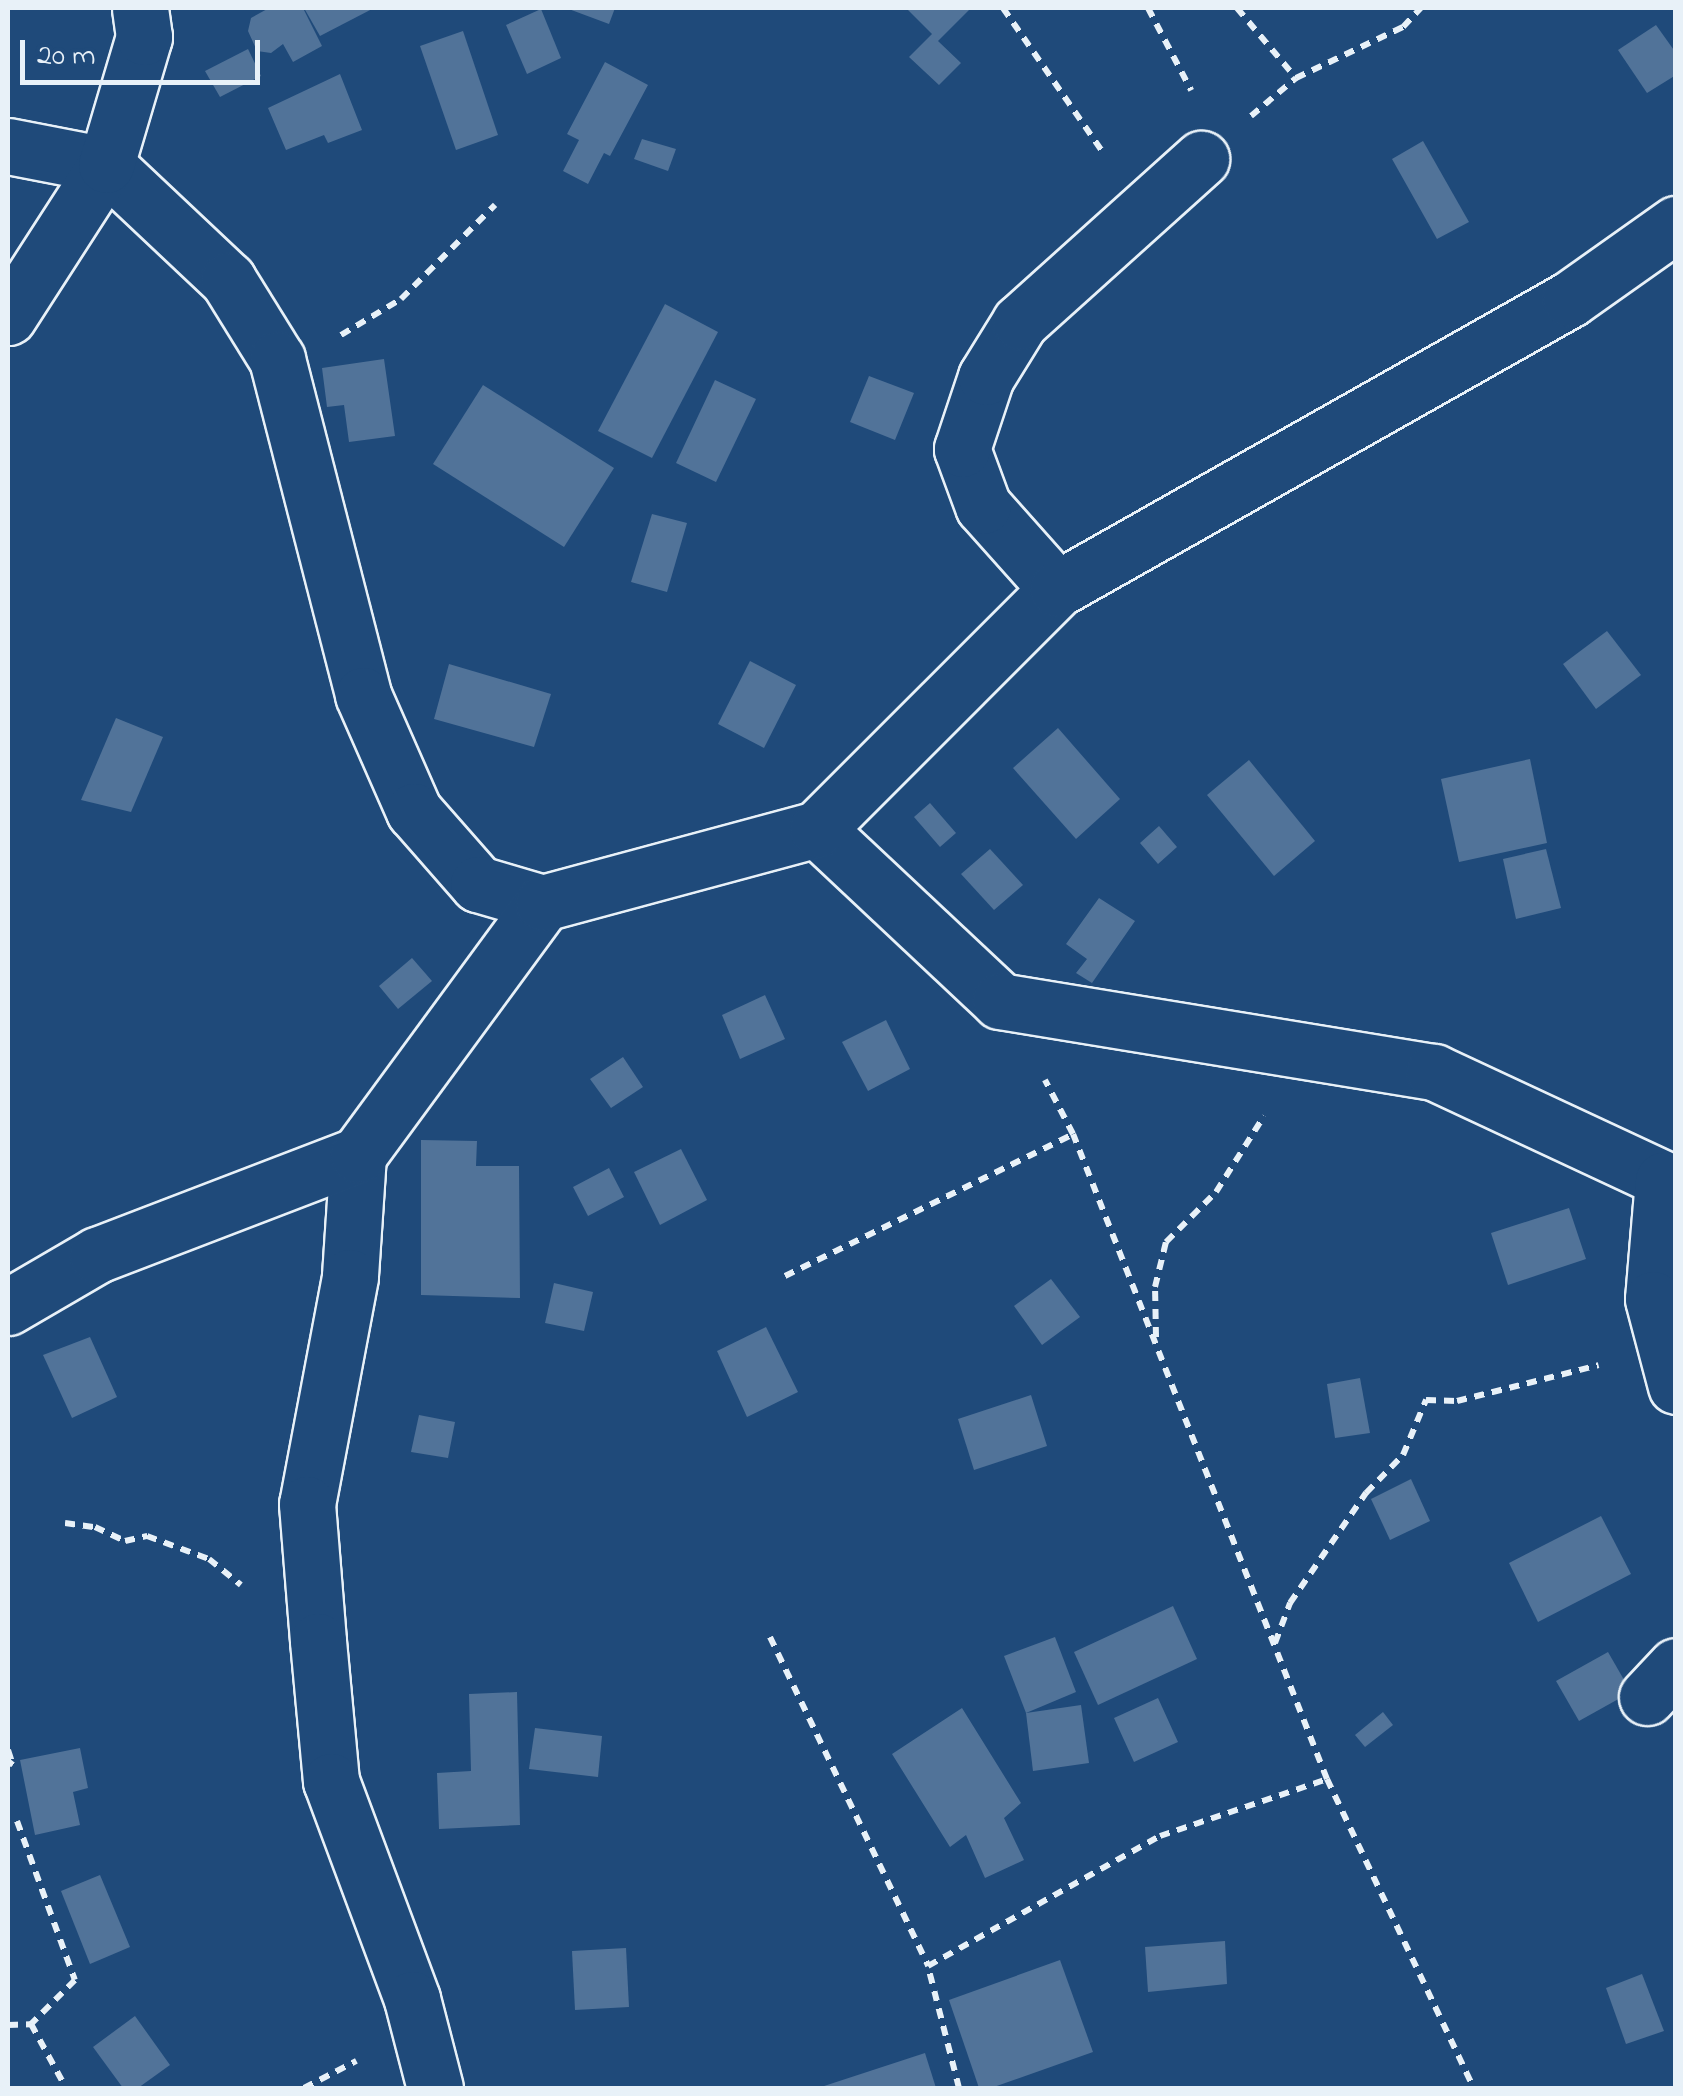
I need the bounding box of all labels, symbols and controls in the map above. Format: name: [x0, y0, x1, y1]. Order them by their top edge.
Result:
scale bar: [25, 20, 265, 82]
text: 20 m: [37, 35, 96, 79]

